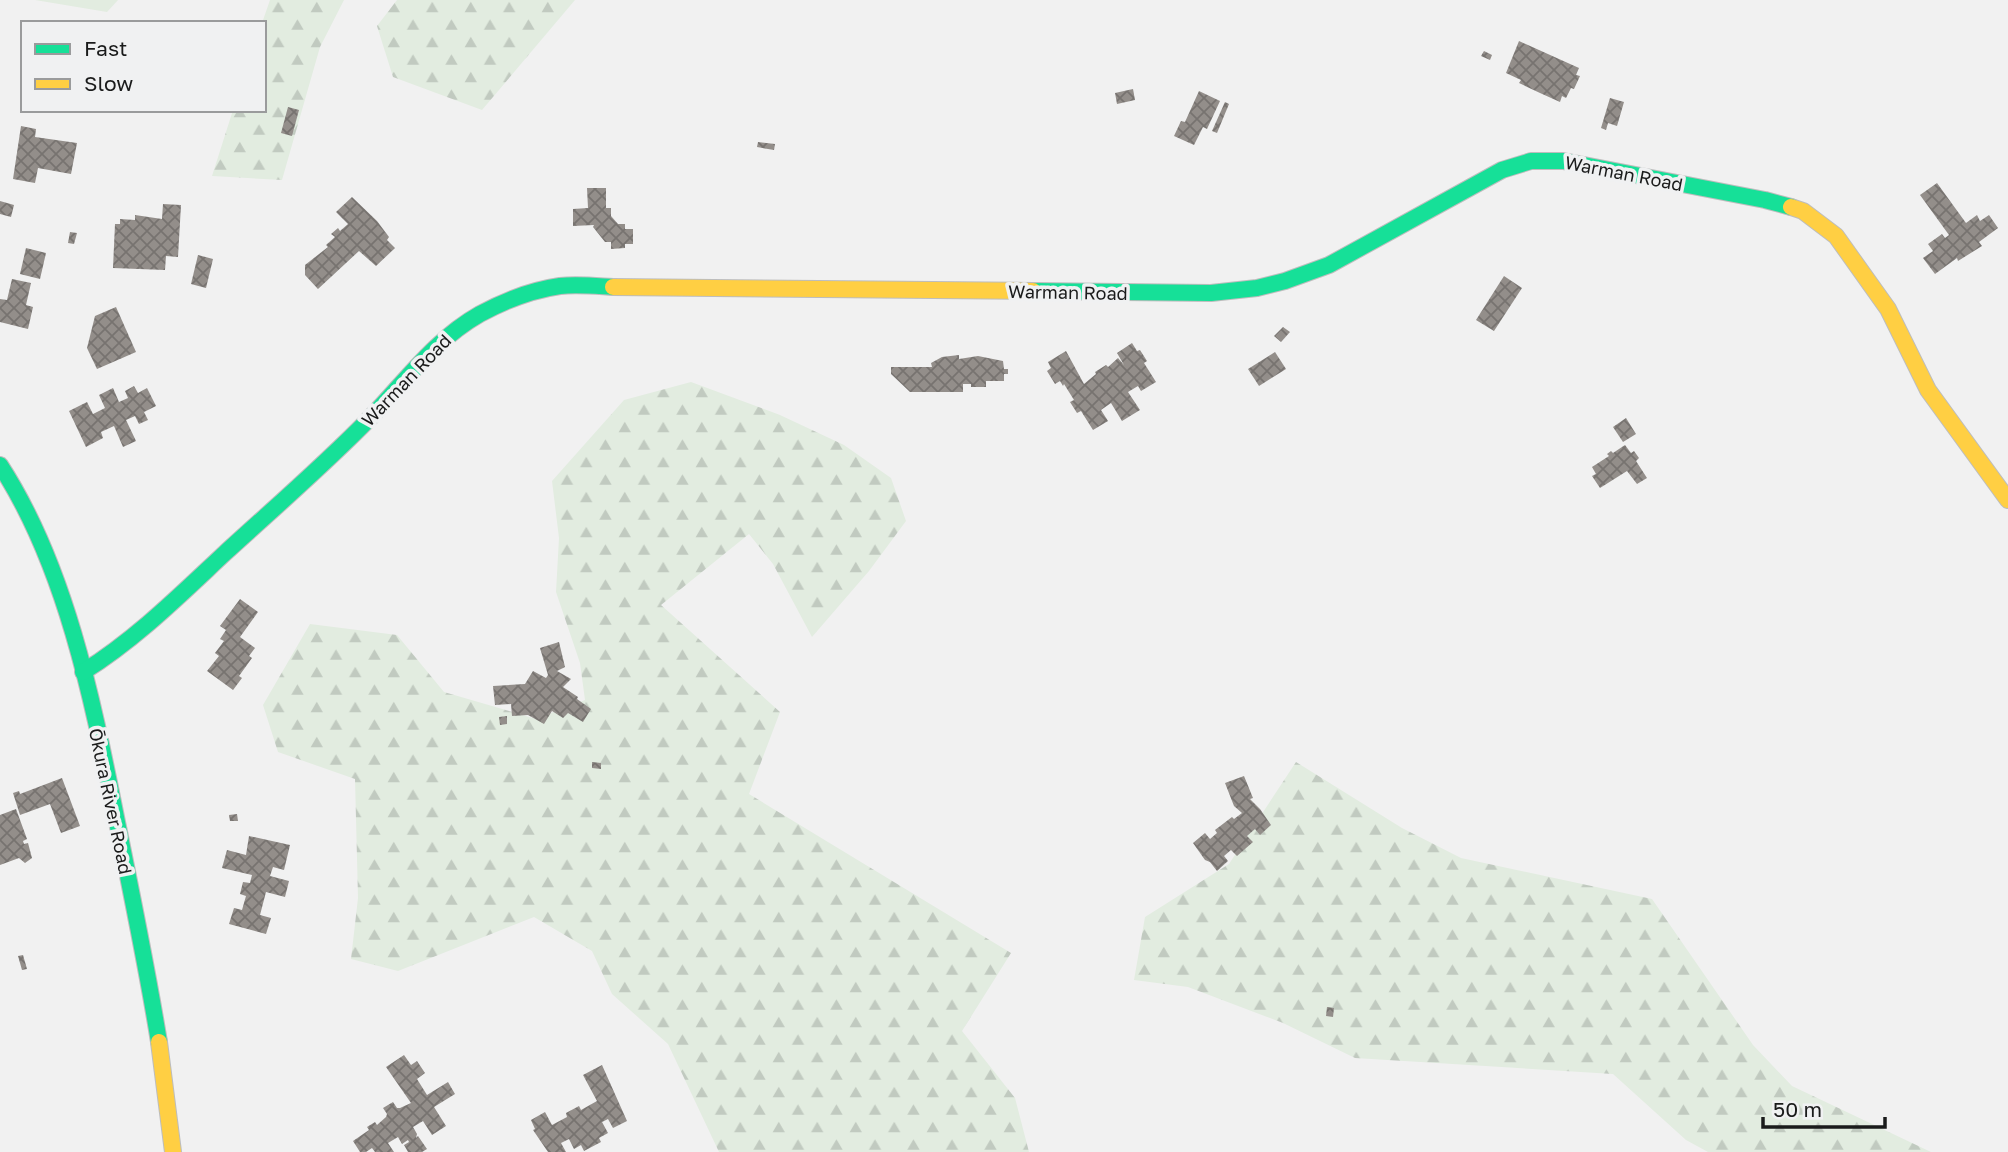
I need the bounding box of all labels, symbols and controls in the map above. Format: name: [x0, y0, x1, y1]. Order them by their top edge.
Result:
legend: [21, 21, 266, 112]
text: Fast: [84, 35, 127, 61]
text: Slow: [84, 70, 133, 96]
street label: Warman Road: [1563, 151, 1685, 195]
street label: Warman Road: [1008, 280, 1128, 304]
street label: Warman Road: [357, 329, 455, 431]
street label: Ōkura River Road: [85, 726, 137, 876]
scale bar: [1763, 1086, 1885, 1130]
text: 50 m: [1773, 1096, 1822, 1122]

